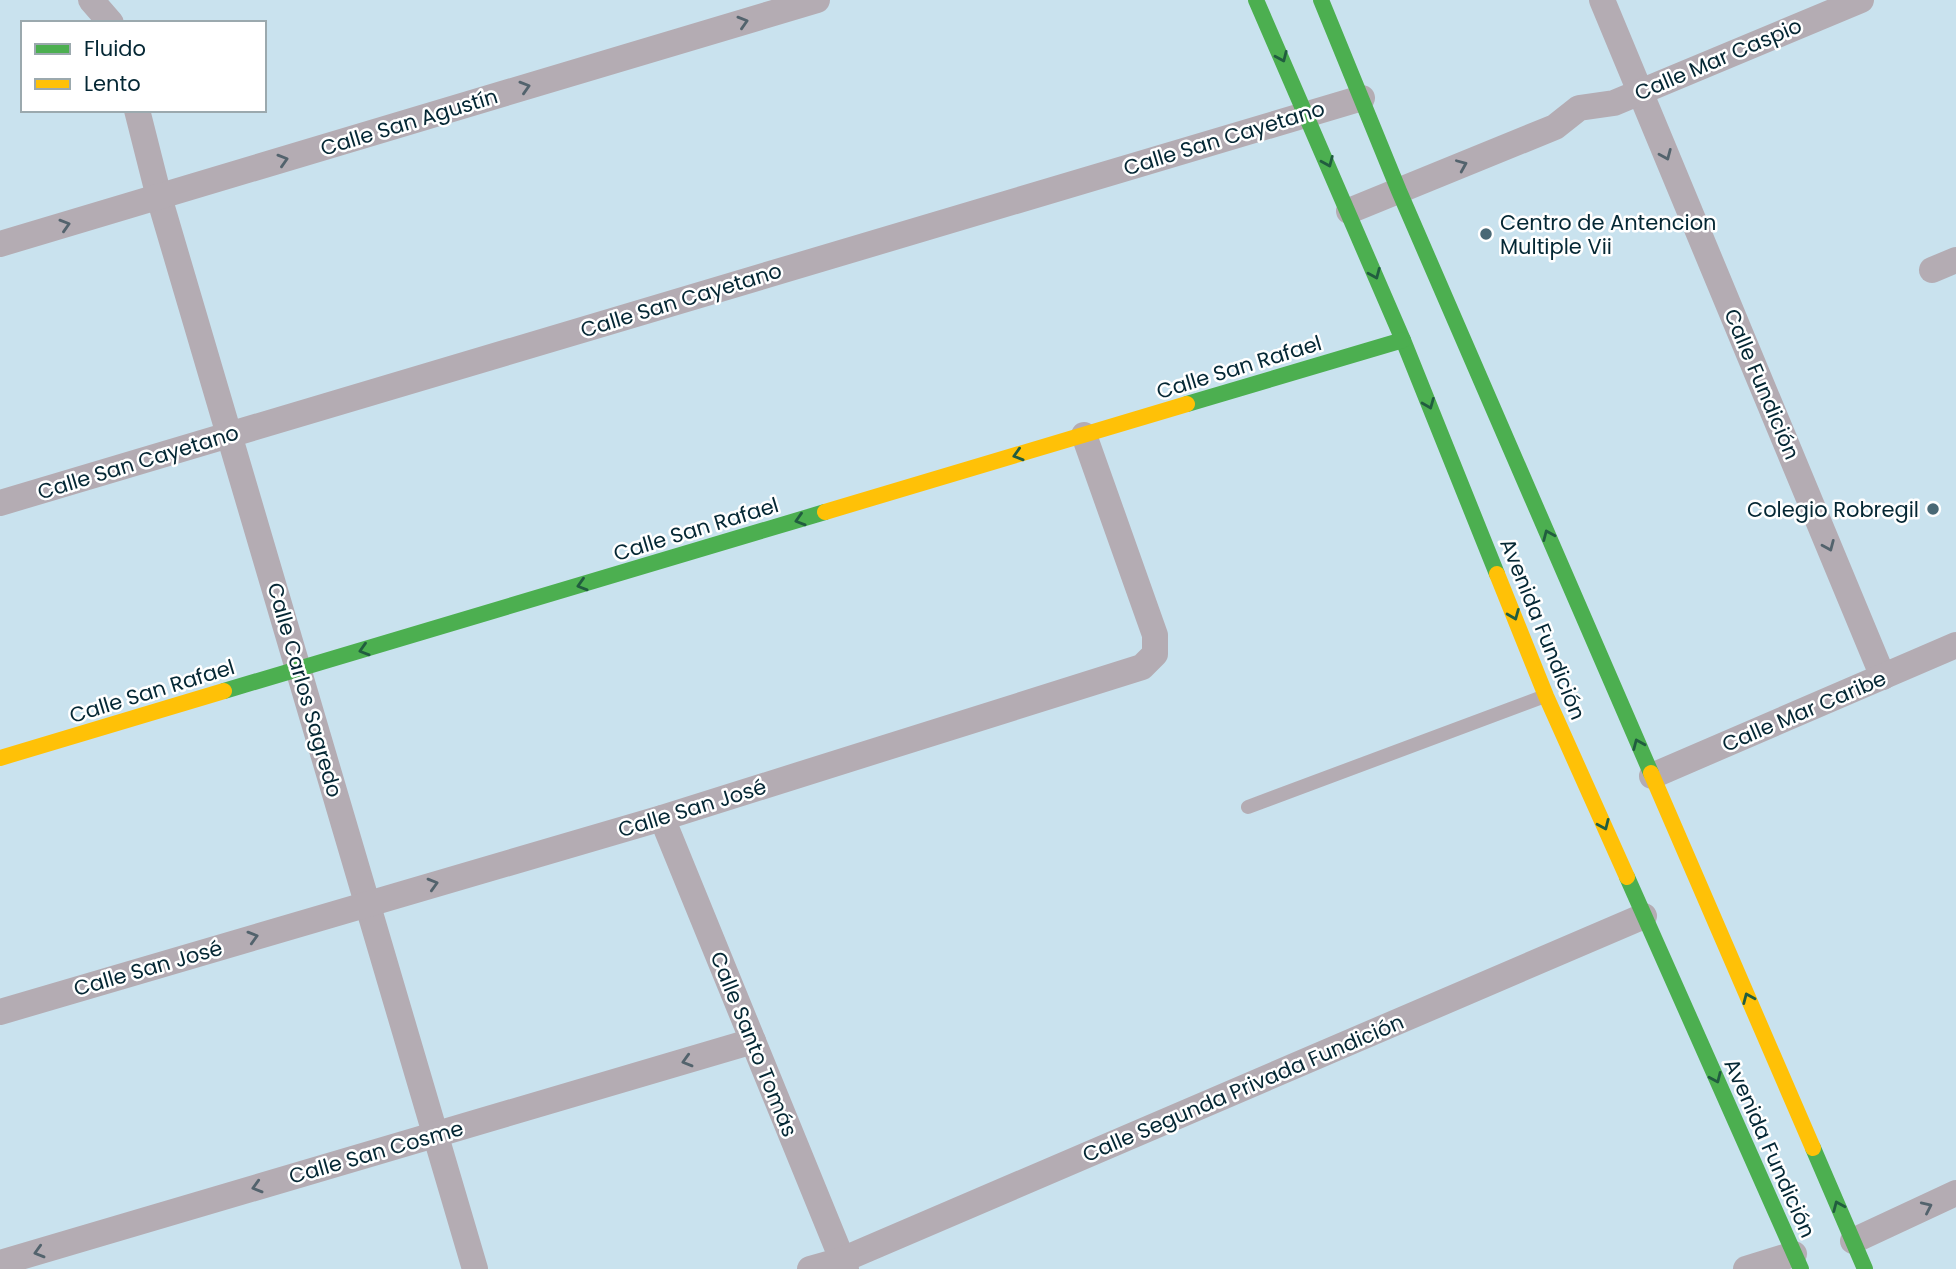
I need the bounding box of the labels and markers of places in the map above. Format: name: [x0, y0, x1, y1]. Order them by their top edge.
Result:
place label: Centro de Antencion Multiple Vii: [1500, 208, 1717, 261]
marker: Centro de Antencion Multiple Vii: [1478, 226, 1494, 242]
place label: Colegio Robregil: [1747, 495, 1919, 524]
marker: Colegio Robregil: [1925, 501, 1941, 517]

